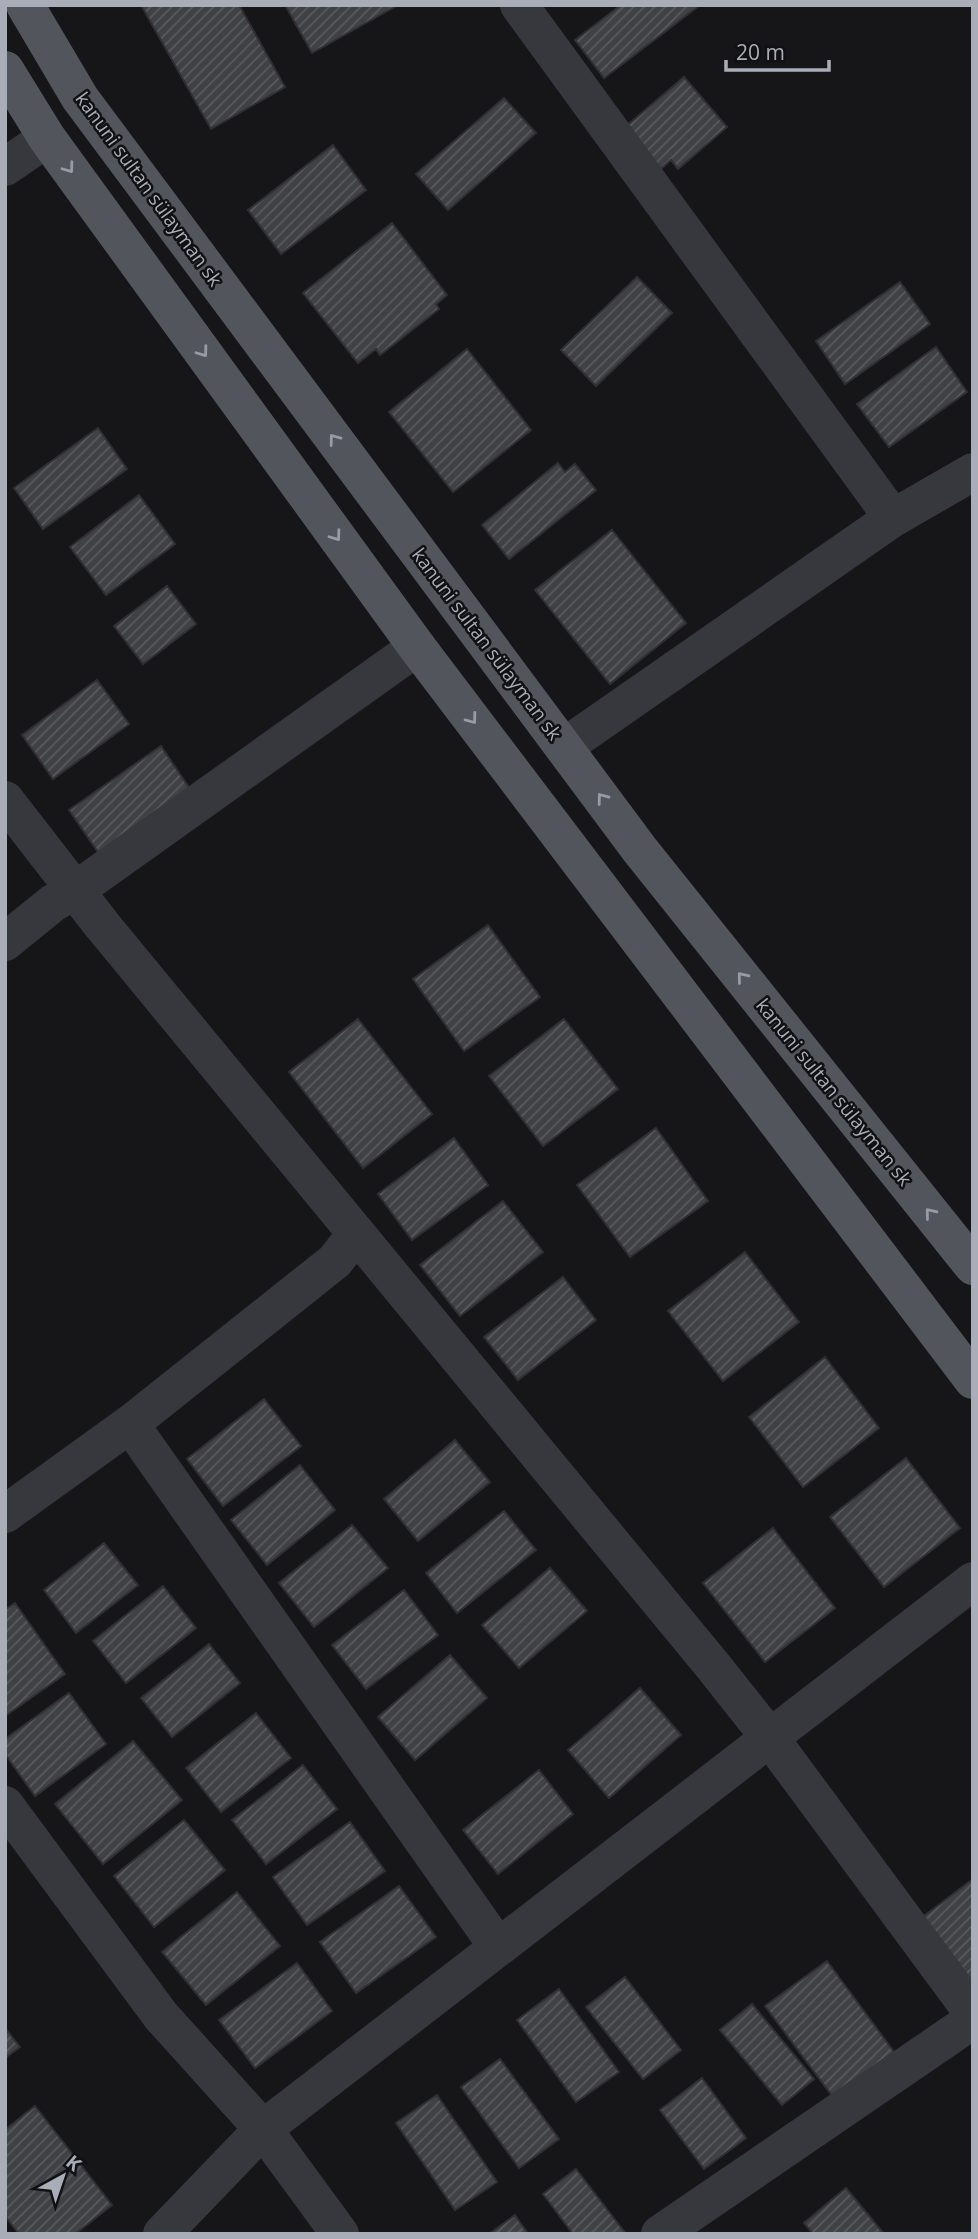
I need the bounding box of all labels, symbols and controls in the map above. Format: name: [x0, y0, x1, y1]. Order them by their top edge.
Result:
scale bar: [726, 28, 829, 72]
text: 20 m: [736, 38, 785, 66]
street label: kanuni sultan sülayman sk: [70, 87, 228, 291]
one-way arrow: [61, 160, 73, 173]
one-way arrow: [195, 344, 207, 357]
one-way arrow: [330, 434, 343, 447]
one-way arrow: [328, 528, 341, 541]
street label: kanuni sultan sülayman sk: [406, 543, 568, 745]
one-way arrow: [463, 711, 476, 724]
one-way arrow: [598, 793, 610, 806]
one-way arrow: [738, 973, 751, 985]
street label: kanuni sultan sülayman sk: [750, 993, 918, 1191]
one-way arrow: [926, 1208, 939, 1220]
north arrow: [28, 2141, 98, 2211]
text: K: [61, 2149, 87, 2177]

